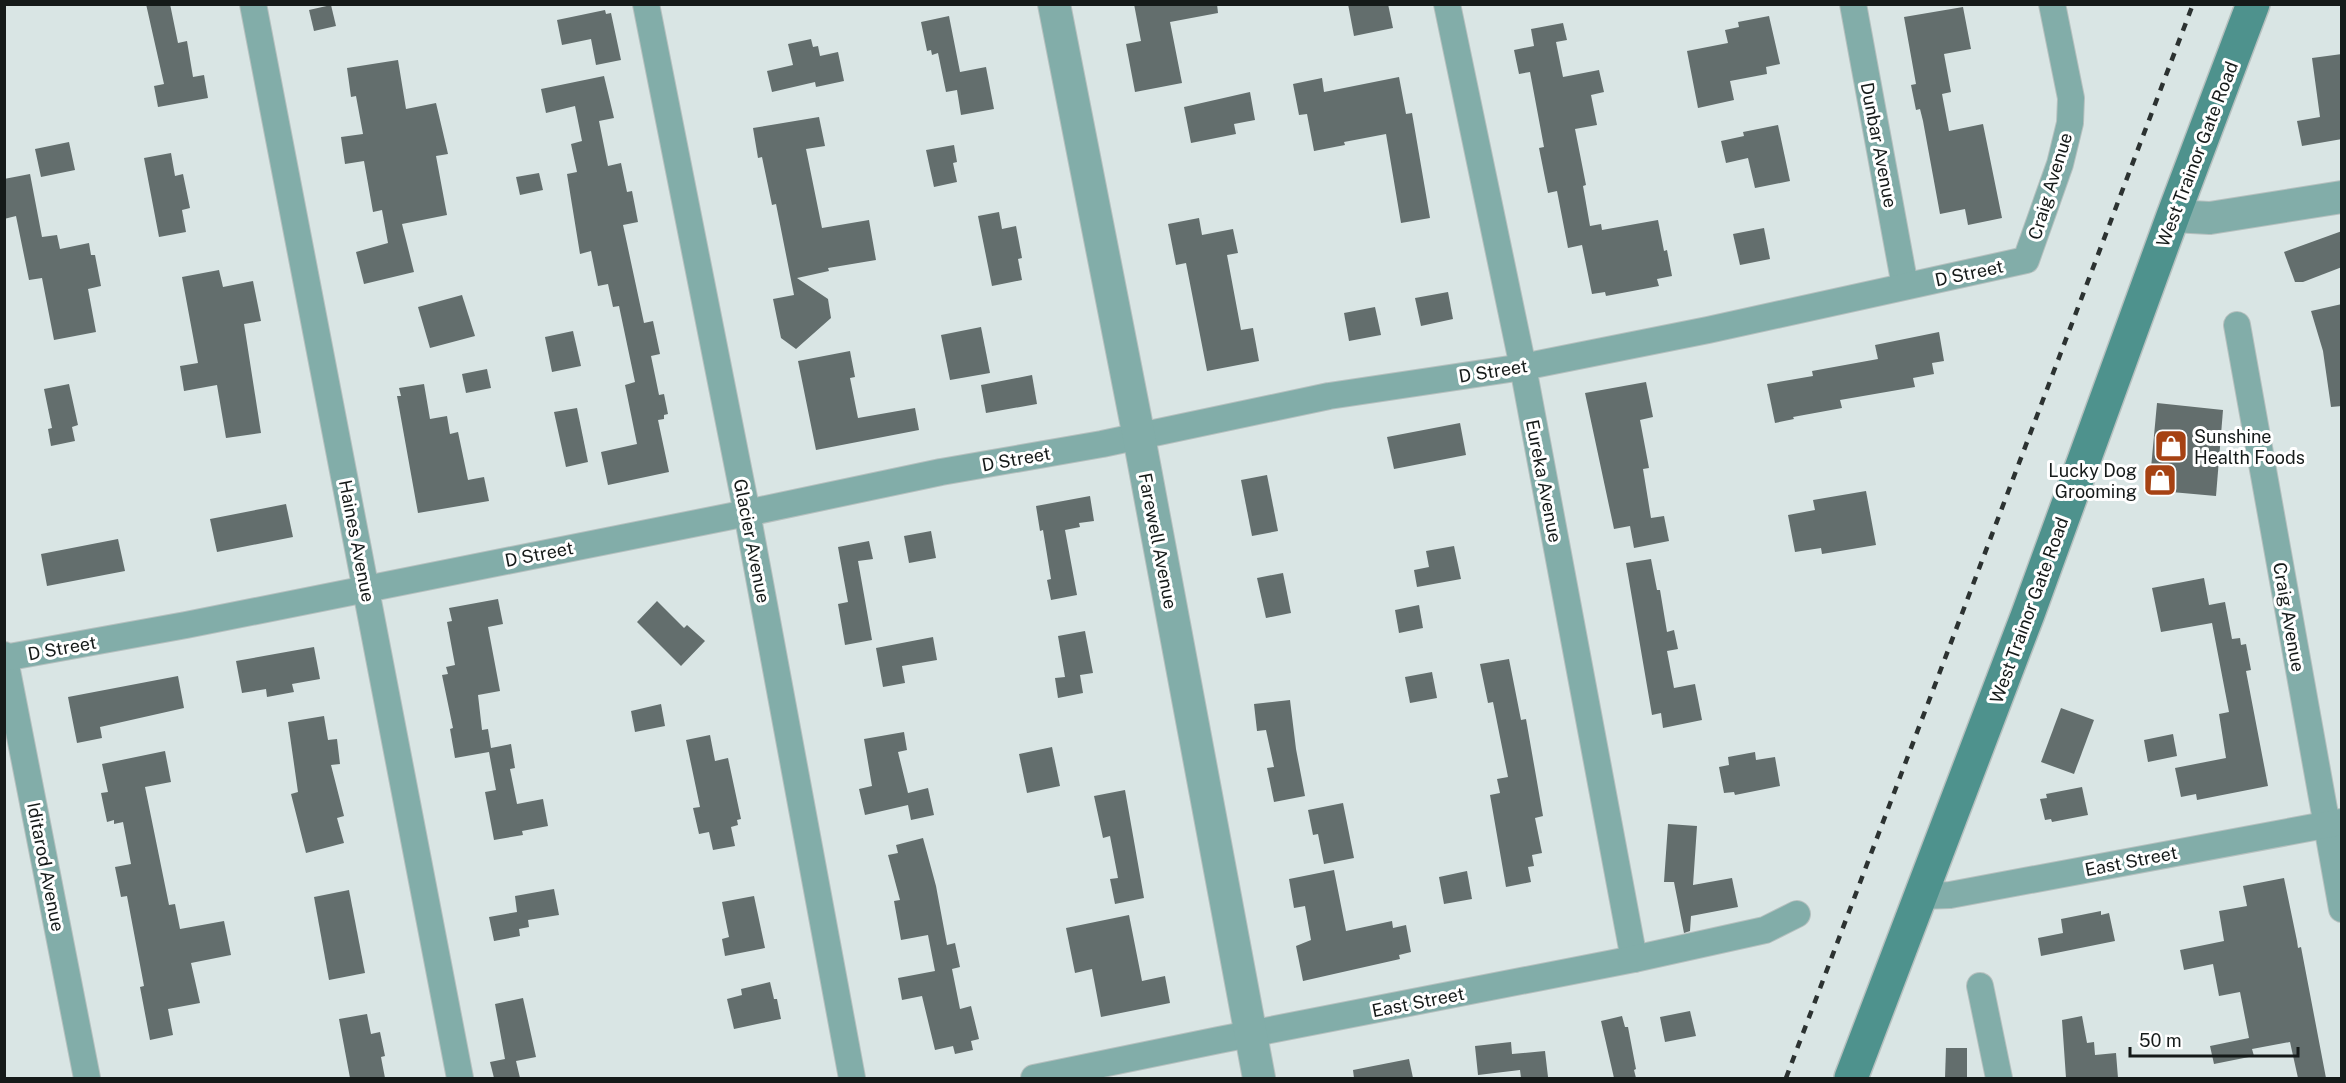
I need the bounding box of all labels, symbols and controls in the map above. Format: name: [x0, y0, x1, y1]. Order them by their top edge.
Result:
street label: West Trainor Gate Road: [2152, 58, 2242, 250]
street label: Dunbar Avenue: [1857, 81, 1901, 209]
street label: Craig Avenue: [2024, 130, 2076, 242]
street label: D Street: [1933, 256, 2005, 290]
street label: D Street: [1457, 355, 1529, 387]
street label: Eureka Avenue: [1522, 418, 1566, 544]
place label: Sunshine Health Foods: [2194, 426, 2305, 468]
shop icon: Sunshine Health Foods: [2153, 428, 2189, 464]
street label: D Street: [980, 443, 1052, 475]
place label: Lucky Dog Grooming: [2048, 460, 2137, 502]
shop icon: Lucky Dog Grooming: [2142, 462, 2178, 498]
street label: Farewell Avenue: [1134, 471, 1182, 611]
street label: Glacier Avenue: [730, 477, 774, 605]
street label: Haines Avenue: [335, 478, 379, 604]
street label: West Trainor Gate Road: [1985, 514, 2073, 706]
street label: D Street: [503, 537, 575, 571]
street label: Craig Avenue: [2269, 561, 2309, 673]
street label: D Street: [26, 632, 98, 664]
street label: Iditarod Avenue: [23, 801, 69, 933]
street label: East Street: [2083, 842, 2179, 880]
street label: East Street: [1370, 983, 1466, 1021]
scale bar: [2130, 1020, 2298, 1058]
text: 50 m: [2139, 1030, 2182, 1051]

